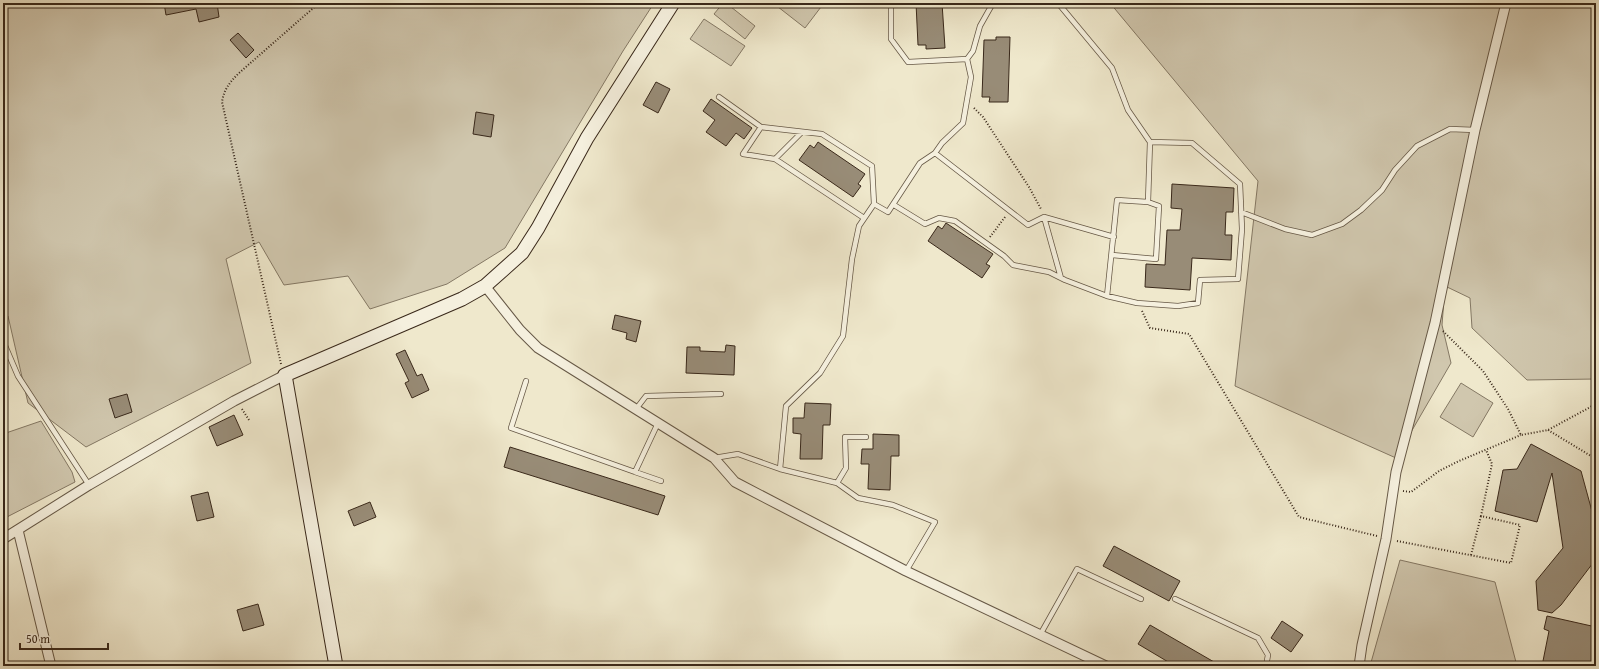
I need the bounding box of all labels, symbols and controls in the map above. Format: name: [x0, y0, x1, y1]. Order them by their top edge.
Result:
scale bar: [20, 625, 108, 651]
text: 50 m: [26, 630, 50, 647]

